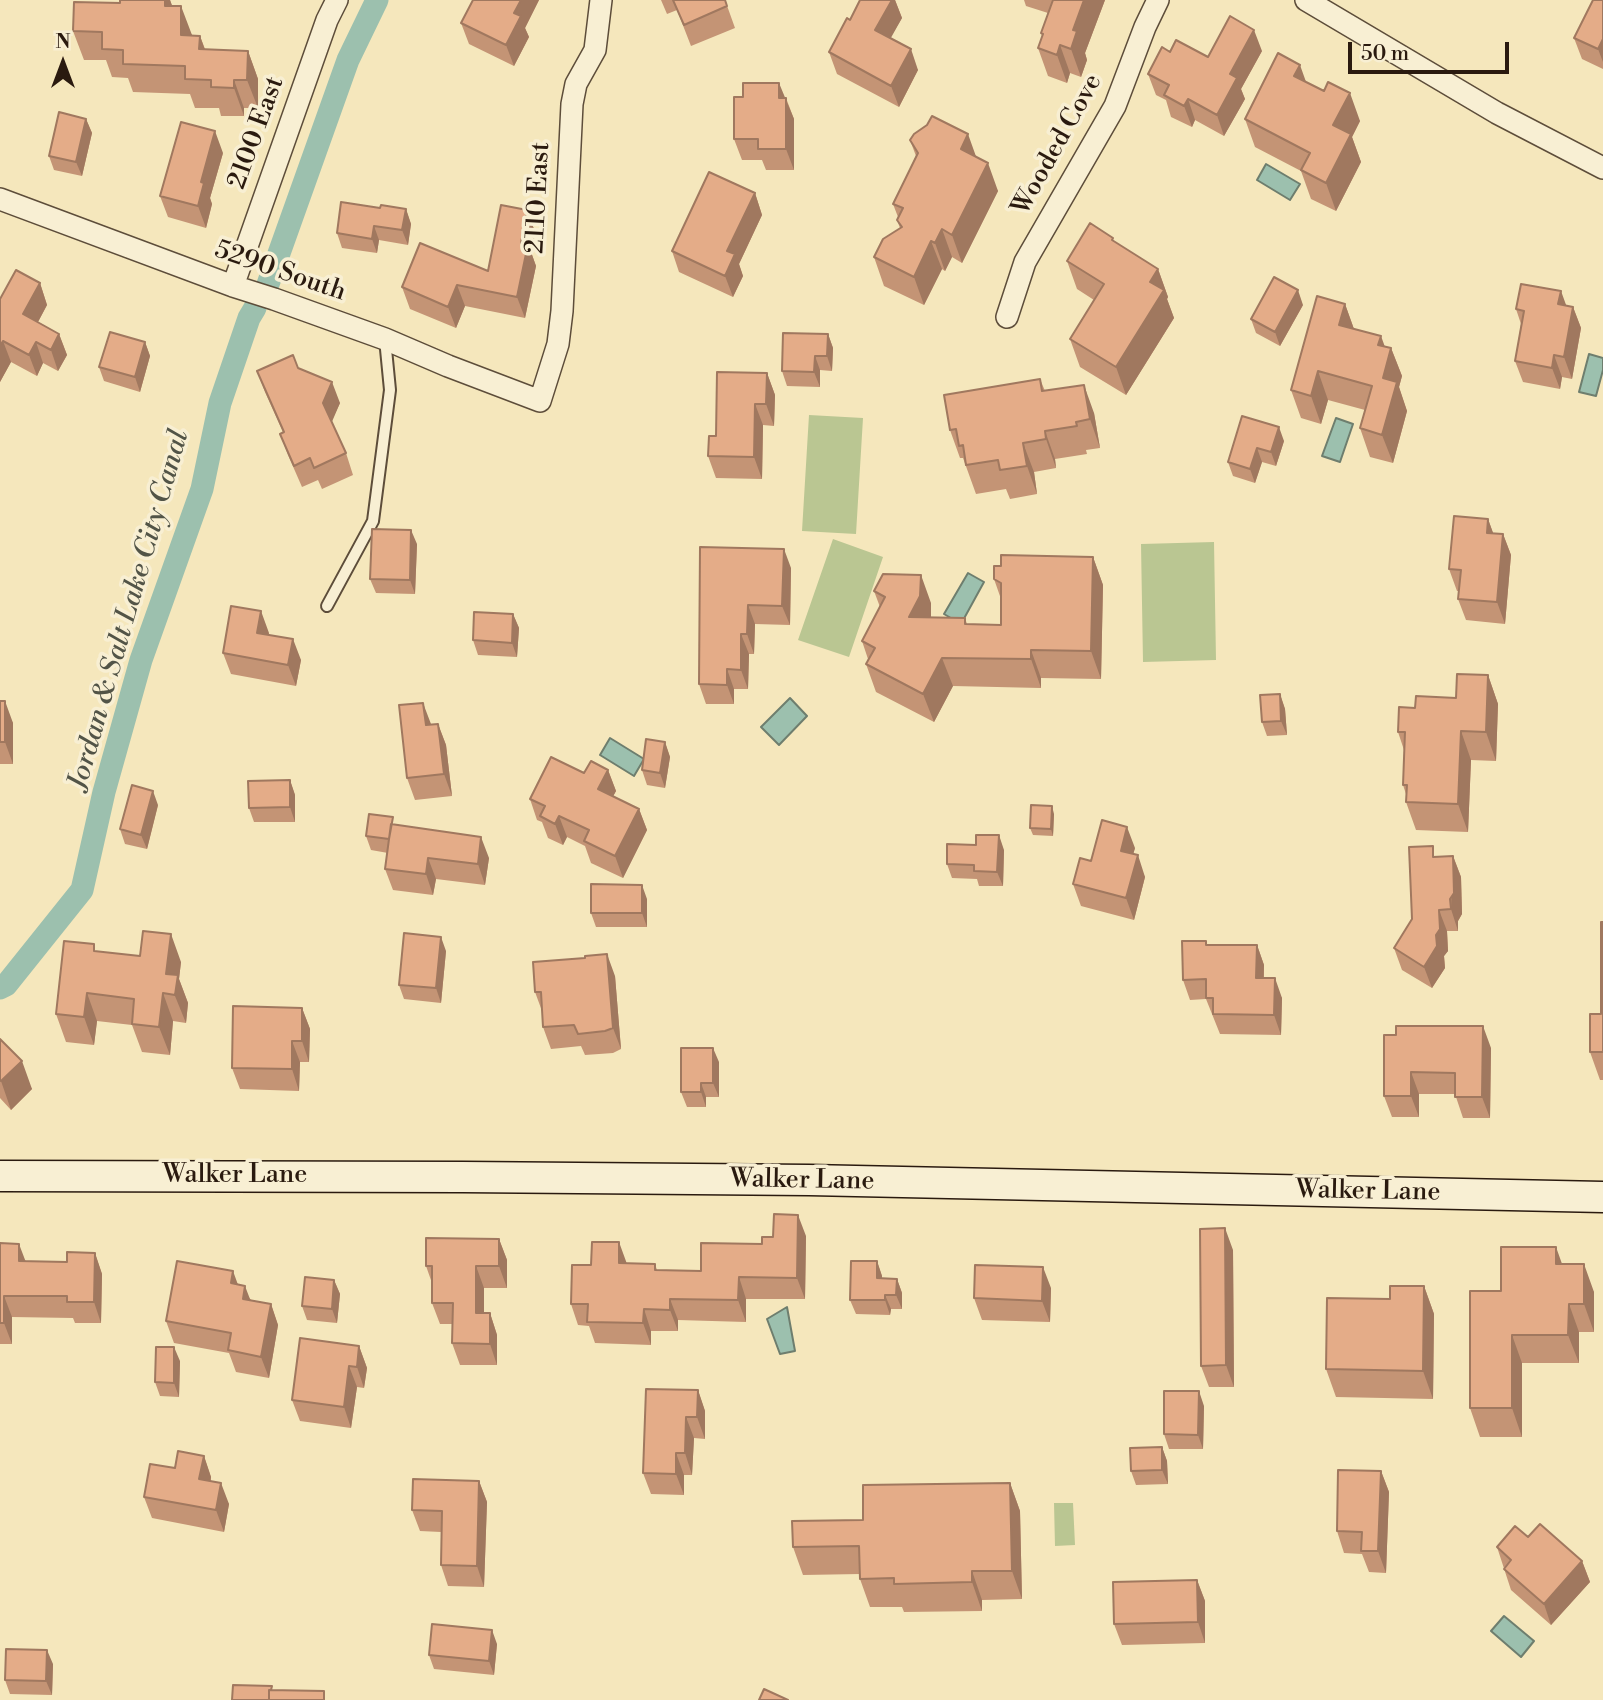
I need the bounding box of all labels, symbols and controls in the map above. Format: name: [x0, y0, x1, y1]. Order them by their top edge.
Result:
north arrow: [28, 28, 98, 98]
scale bar: [1351, 28, 1512, 72]
text: N: [55, 30, 71, 54]
text: 50 m: [1361, 41, 1409, 67]
street label: Wooded Cove: [1006, 69, 1110, 221]
street label: 2100 East: [222, 73, 292, 193]
street label: 2110 East: [520, 141, 558, 255]
street label: 5290 South: [210, 235, 350, 309]
water label: Jordan & Salt Lake City Canal: [62, 426, 198, 794]
street label: Walker Lane: [163, 1160, 307, 1192]
street label: Walker Lane: [729, 1164, 875, 1198]
street label: Walker Lane: [1295, 1175, 1441, 1209]

